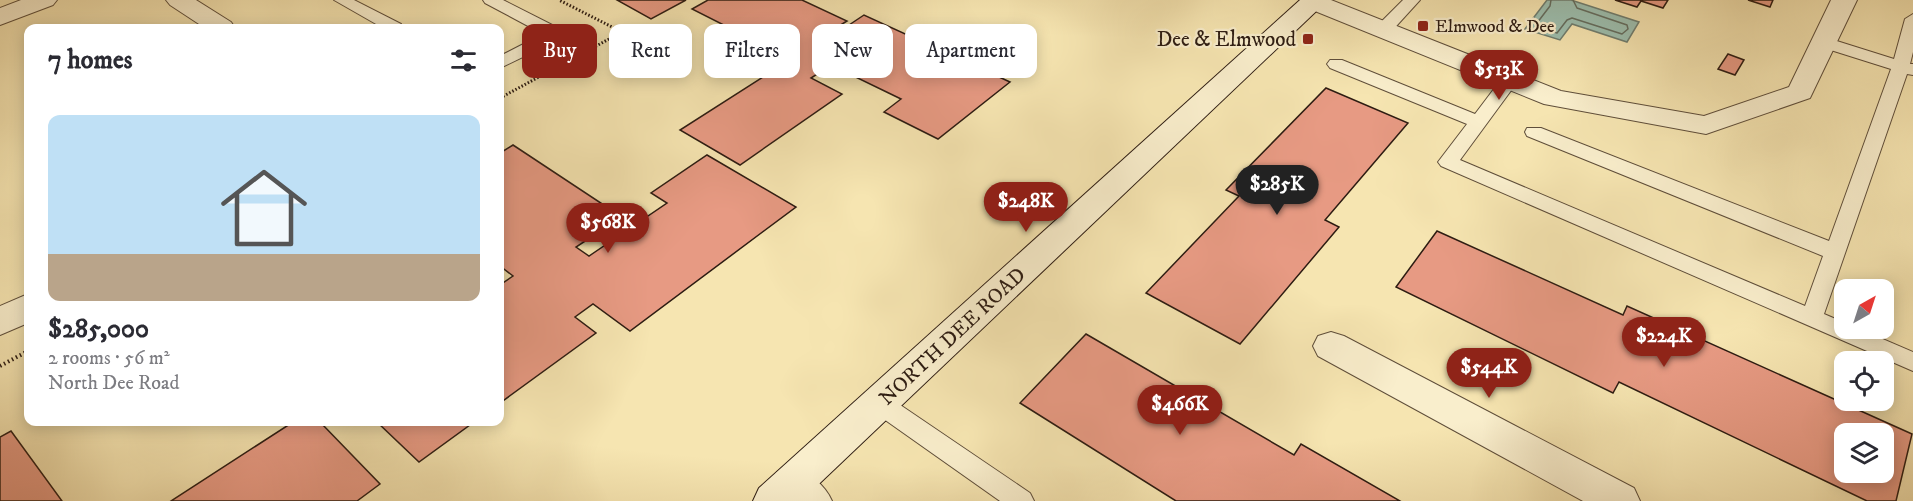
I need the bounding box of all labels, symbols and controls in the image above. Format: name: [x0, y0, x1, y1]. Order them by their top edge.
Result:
place label: Elmwood & Dee: [1435, 16, 1554, 38]
marker: Elmwood & Dee: [1416, 19, 1430, 33]
chip: Buy: [522, 24, 597, 78]
chip: Rent: [609, 24, 692, 78]
chip: Filters: [704, 24, 800, 78]
chip: New: [812, 24, 893, 78]
chip: Apartment: [905, 24, 1037, 78]
place label: Dee & Elmwood: [1157, 27, 1297, 53]
marker: Dee & Elmwood: [1301, 32, 1315, 46]
text: 7 homes: [48, 44, 132, 77]
icon: filters: [447, 44, 480, 77]
pin: $513K: [1457, 50, 1541, 101]
text: $513K: [1474, 57, 1524, 82]
icon: home: [210, 154, 318, 262]
pin: $285K: [1235, 165, 1319, 216]
text: $285K: [1250, 172, 1304, 197]
pin: $248K: [984, 182, 1068, 233]
text: $248K: [998, 189, 1054, 214]
pin: $568K: [566, 203, 650, 254]
text: $568K: [580, 210, 636, 235]
street label: NORTH DEE ROAD: [874, 262, 1031, 411]
north arrow: [1834, 279, 1894, 339]
map controls: [1834, 279, 1894, 483]
text: $285,000: [48, 313, 149, 346]
pin: $224K: [1622, 317, 1706, 368]
text: $224K: [1636, 324, 1692, 349]
text: 2 rooms · 56 m²: [48, 346, 170, 371]
pin: $544K: [1447, 348, 1531, 399]
button: locate: [1834, 351, 1894, 411]
text: $544K: [1461, 355, 1517, 380]
text: North Dee Road: [48, 371, 179, 396]
pin: $466K: [1138, 385, 1222, 436]
text: $466K: [1151, 392, 1209, 417]
button: layers: [1834, 423, 1894, 483]

